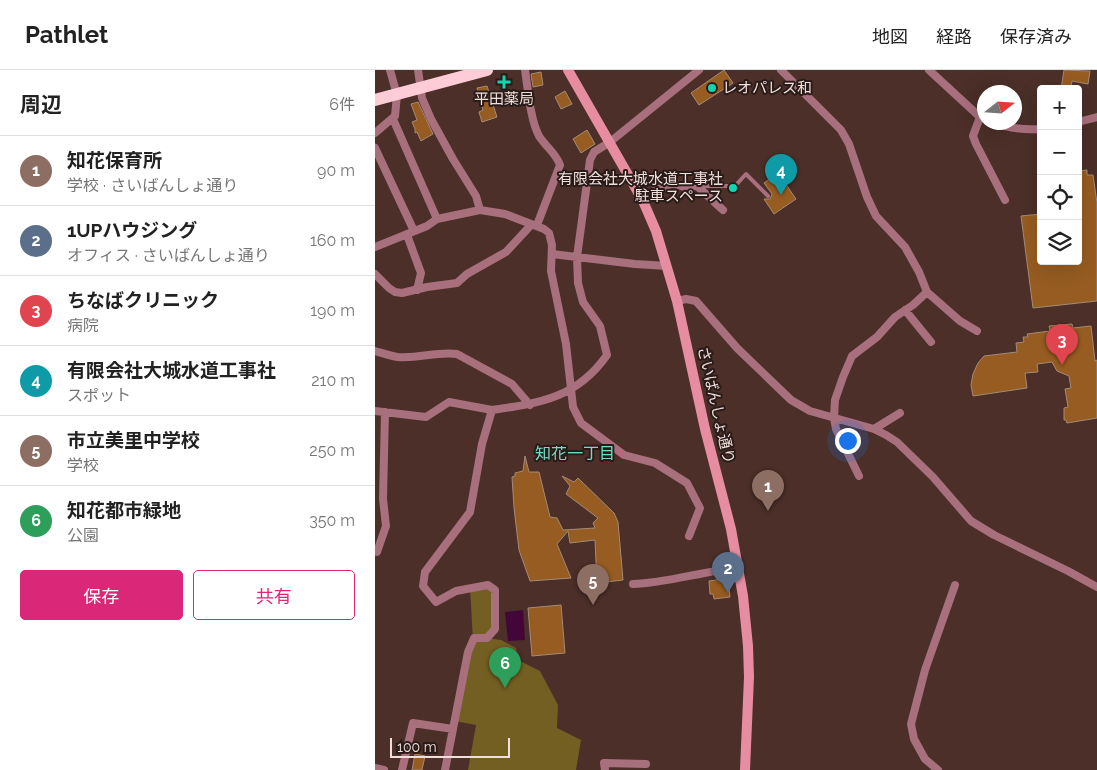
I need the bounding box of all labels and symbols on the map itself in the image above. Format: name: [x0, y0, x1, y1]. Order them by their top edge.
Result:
marker: 平田薬局: [498, 76, 510, 88]
place label: レオパレス和: [722, 79, 812, 97]
marker: レオパレス和: [706, 82, 718, 94]
north arrow: [977, 85, 1022, 130]
place label: 平田薬局: [474, 90, 534, 108]
pin: 4: [765, 154, 797, 195]
place label: 有限会社大城水道工事社 駐車スペース: [558, 170, 723, 205]
marker: 有限会社大城水道工事社 駐車スペース: [727, 182, 739, 194]
pin: 3: [1046, 324, 1078, 365]
street label: さいばんしょ通り: [694, 345, 738, 465]
your location: [835, 428, 861, 454]
district label: 知花一丁目: [535, 444, 615, 463]
pin: 1: [752, 470, 784, 511]
pin: 2: [712, 552, 744, 593]
pin: 5: [577, 564, 609, 605]
pin: 6: [489, 647, 521, 688]
scale bar: [390, 735, 510, 758]

